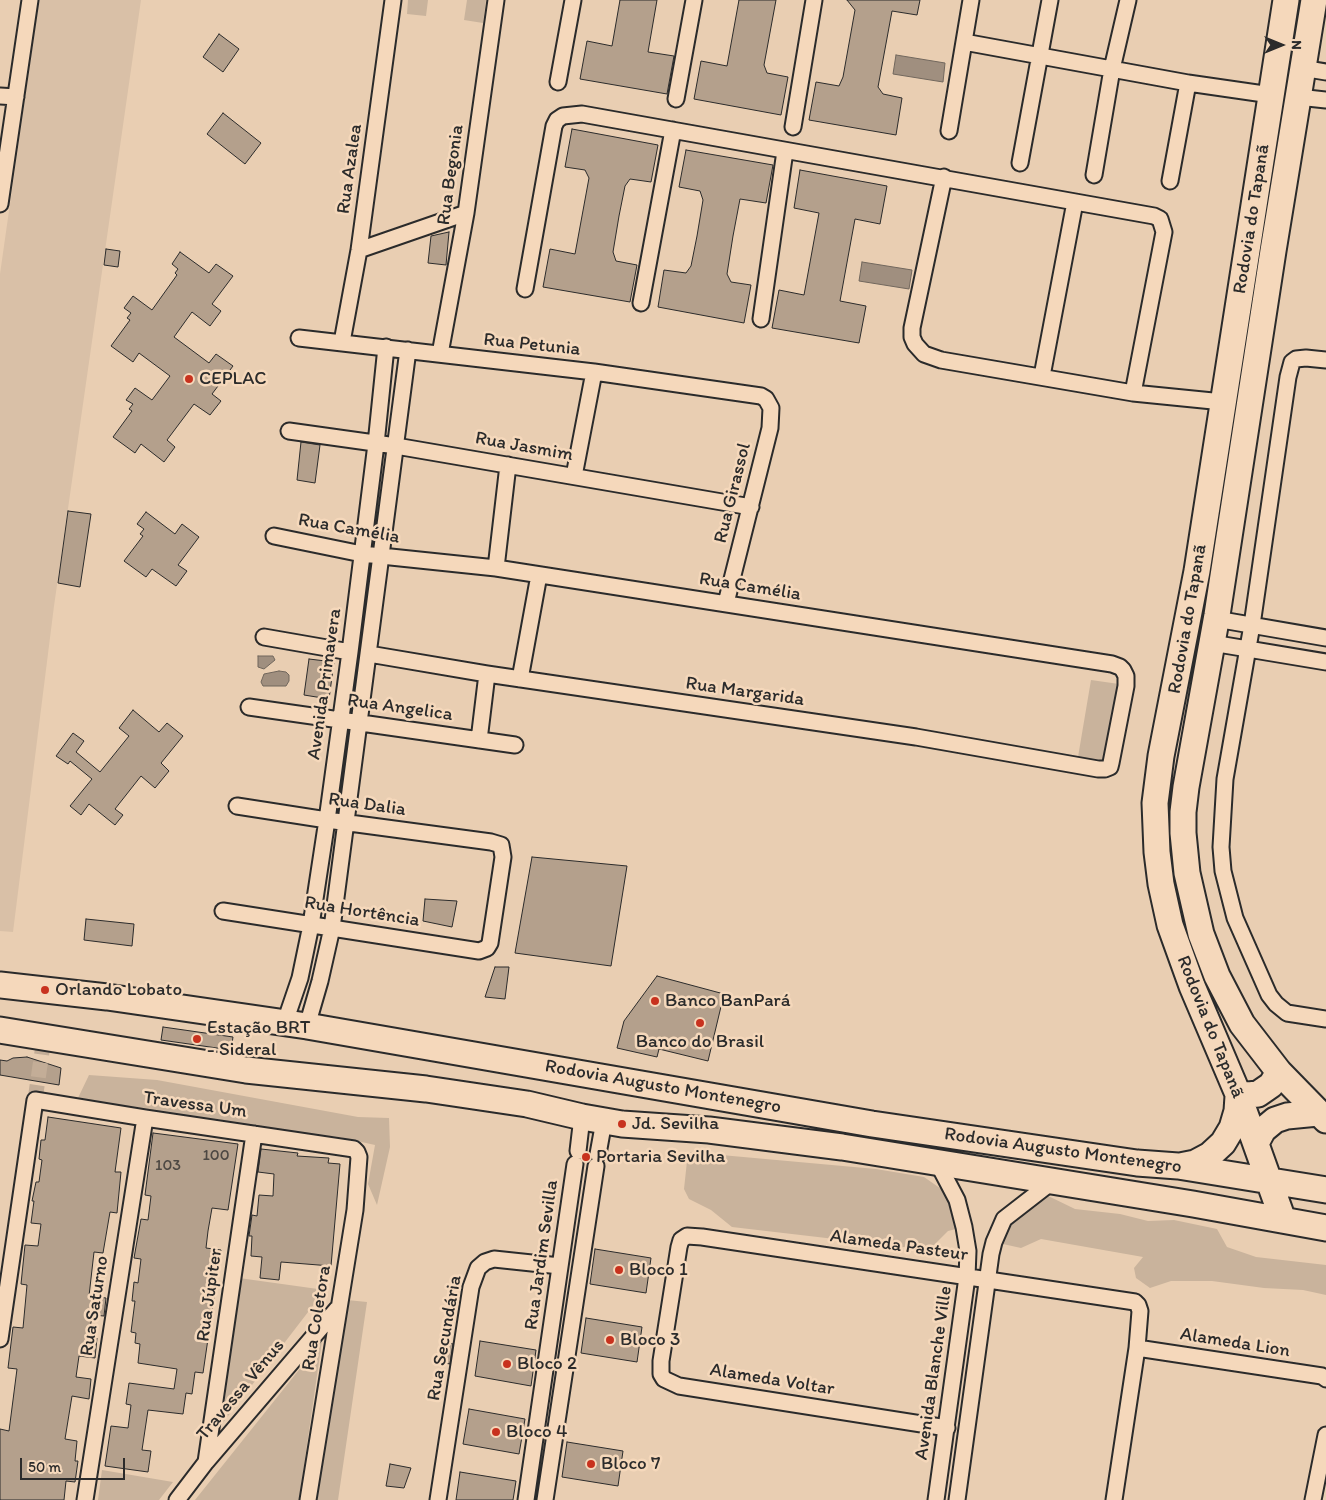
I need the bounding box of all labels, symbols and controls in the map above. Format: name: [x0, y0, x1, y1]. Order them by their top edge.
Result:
north arrow: [1256, 20, 1306, 70]
text: N: [1288, 40, 1305, 50]
street label: Rua Azalea: [332, 122, 368, 216]
street label: Rua Begonia: [433, 123, 469, 227]
street label: Rodovia do Tapanã: [1229, 142, 1275, 296]
street label: Rua Petunia: [482, 329, 582, 361]
place label: CEPLAC: [199, 368, 267, 390]
marker: CEPLAC: [183, 373, 195, 385]
street label: Rua Jasmim: [473, 427, 575, 467]
street label: Rua Girassol: [710, 441, 756, 545]
street label: Rua Camélia: [296, 509, 402, 549]
street label: Rodovia do Tapanã: [1164, 542, 1212, 696]
street label: Rua Camélia: [697, 568, 803, 606]
street label: Avenida Primavera: [303, 607, 347, 761]
street label: Rua Margarida: [684, 672, 806, 712]
street label: Rua Angelica: [346, 689, 454, 727]
street label: Rua Dalia: [327, 788, 407, 822]
street label: Rua Hortência: [303, 892, 421, 932]
street label: Rodovia do Tapanã: [1171, 952, 1249, 1102]
place label: Orlando Lobato: [55, 979, 182, 1001]
marker: Orlando Lobato: [39, 984, 51, 996]
place label: Banco BanPará: [665, 990, 791, 1012]
marker: Banco BanPará: [649, 995, 661, 1007]
place label: Estação BRT - Sideral: [207, 1017, 310, 1061]
marker: Banco do Brasil: [694, 1017, 706, 1029]
place label: Banco do Brasil: [636, 1031, 764, 1053]
marker: Estação BRT - Sideral: [191, 1033, 203, 1045]
street label: Rodovia Augusto Montenegro: [543, 1055, 783, 1119]
street label: Travessa Um: [142, 1086, 248, 1124]
place label: Jd. Sevilha: [632, 1113, 719, 1135]
marker: Jd. Sevilha: [616, 1118, 628, 1130]
street label: Rodovia Augusto Montenegro: [943, 1123, 1183, 1179]
house number: 100: [202, 1146, 230, 1166]
place label: Portaria Sevilha: [596, 1146, 725, 1168]
marker: Portaria Sevilha: [580, 1151, 592, 1163]
house number: 103: [155, 1156, 181, 1176]
street label: Rua Jardim Sevilla: [520, 1179, 564, 1331]
street label: Alameda Pasteur: [829, 1225, 969, 1267]
street label: Rua Júpiter: [192, 1247, 228, 1343]
street label: Rua Saturno: [76, 1254, 114, 1358]
place label: Bloco 1: [629, 1259, 688, 1281]
street label: Rua Coletora: [297, 1264, 337, 1372]
marker: Bloco 1: [613, 1264, 625, 1276]
street label: Rua Secundária: [423, 1273, 467, 1403]
street label: Avenida Blanche Ville: [911, 1285, 957, 1461]
street label: Alameda Lion: [1178, 1323, 1292, 1363]
place label: Bloco 3: [620, 1329, 680, 1351]
marker: Bloco 3: [604, 1334, 616, 1346]
street label: Travessa Vênus: [192, 1335, 290, 1445]
place label: Bloco 2: [517, 1353, 577, 1375]
marker: Bloco 2: [501, 1358, 513, 1370]
street label: Alameda Voltar: [708, 1359, 836, 1401]
place label: Bloco 4: [506, 1421, 567, 1443]
marker: Bloco 4: [490, 1426, 502, 1438]
scale bar: [22, 1448, 128, 1480]
place label: Bloco 7: [601, 1453, 660, 1475]
text: 50 m: [28, 1458, 61, 1476]
marker: Bloco 7: [585, 1458, 597, 1470]

